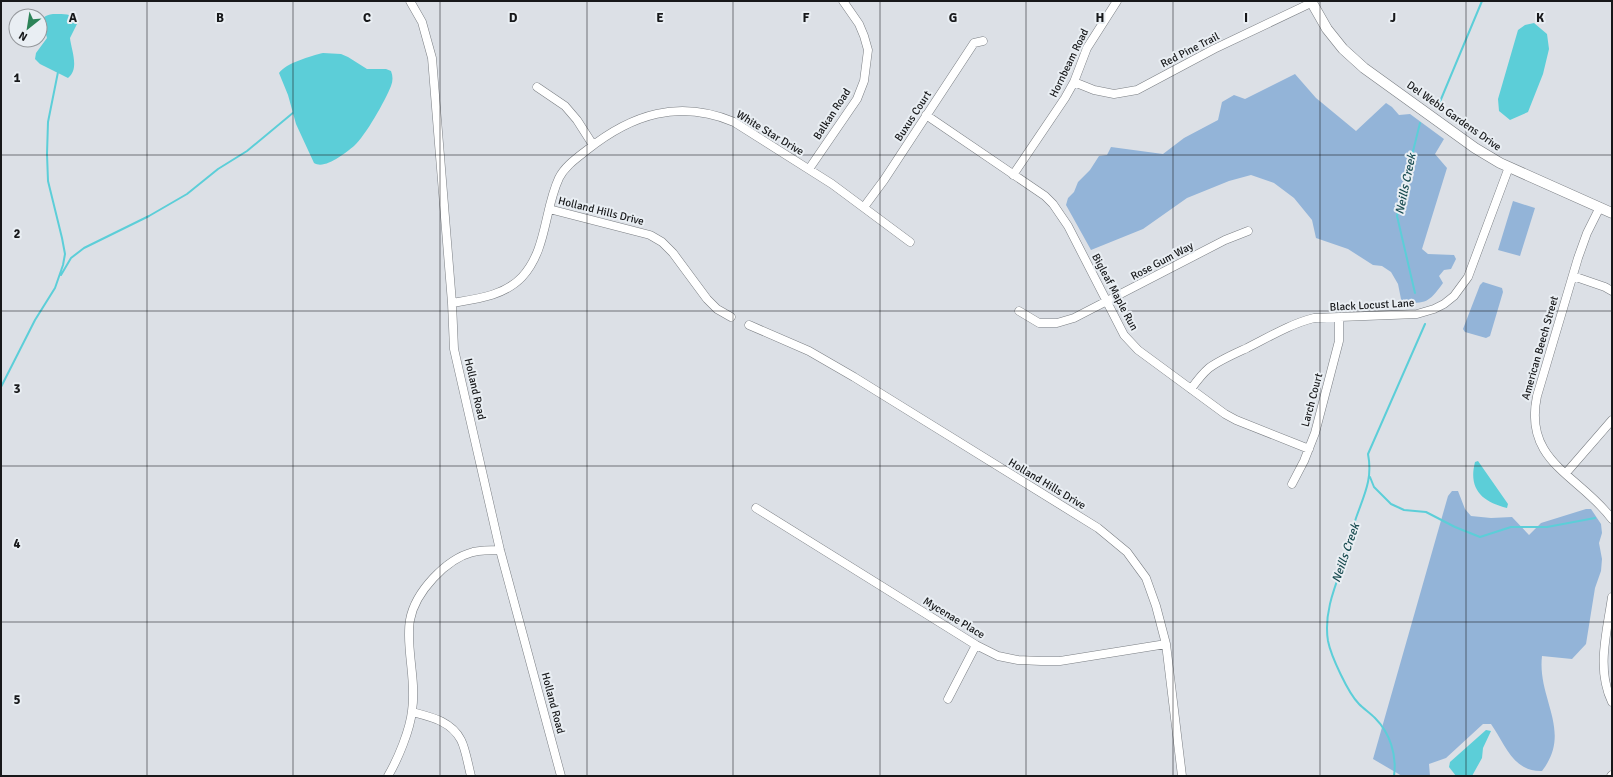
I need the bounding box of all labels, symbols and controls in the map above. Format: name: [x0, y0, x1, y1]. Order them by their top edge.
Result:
north arrow: [8, 8, 48, 48]
text: A: [69, 10, 78, 26]
text: B: [216, 10, 224, 26]
text: C: [363, 10, 371, 26]
text: D: [509, 10, 518, 26]
text: E: [656, 10, 664, 26]
text: F: [803, 10, 810, 26]
text: G: [949, 10, 957, 26]
text: H: [1096, 10, 1104, 26]
text: I: [1244, 10, 1248, 26]
text: J: [1390, 10, 1396, 26]
text: K: [1536, 10, 1544, 26]
street label: Hornbeam Road: [1047, 26, 1091, 99]
text: N: [17, 29, 30, 44]
street label: Red Pine Trail: [1159, 30, 1221, 70]
text: 1: [13, 70, 21, 86]
street label: Del Webb Gardens Drive: [1404, 78, 1504, 154]
street label: Balkan Road: [811, 86, 853, 142]
street label: Buxus Court: [892, 88, 934, 144]
street label: White Star Drive: [734, 108, 806, 158]
water label: Neills Creek: [1392, 151, 1420, 216]
street label: Holland Hills Drive: [557, 194, 645, 228]
text: 2: [13, 226, 21, 242]
street label: Rose Gum Way: [1129, 239, 1196, 283]
street label: Bigleaf Maple Run: [1089, 251, 1141, 333]
street label: American Beech Street: [1519, 294, 1561, 401]
street label: Black Locust Lane: [1329, 296, 1415, 314]
street label: Holland Road: [462, 357, 488, 421]
street label: Larch Court: [1299, 372, 1325, 428]
text: 3: [13, 381, 21, 397]
street label: Holland Hills Drive: [1006, 456, 1088, 512]
water label: Neills Creek: [1329, 520, 1363, 585]
text: 4: [13, 536, 21, 552]
street label: Mycenae Place: [921, 594, 987, 642]
street label: Holland Road: [539, 671, 567, 735]
text: 5: [13, 692, 21, 708]

